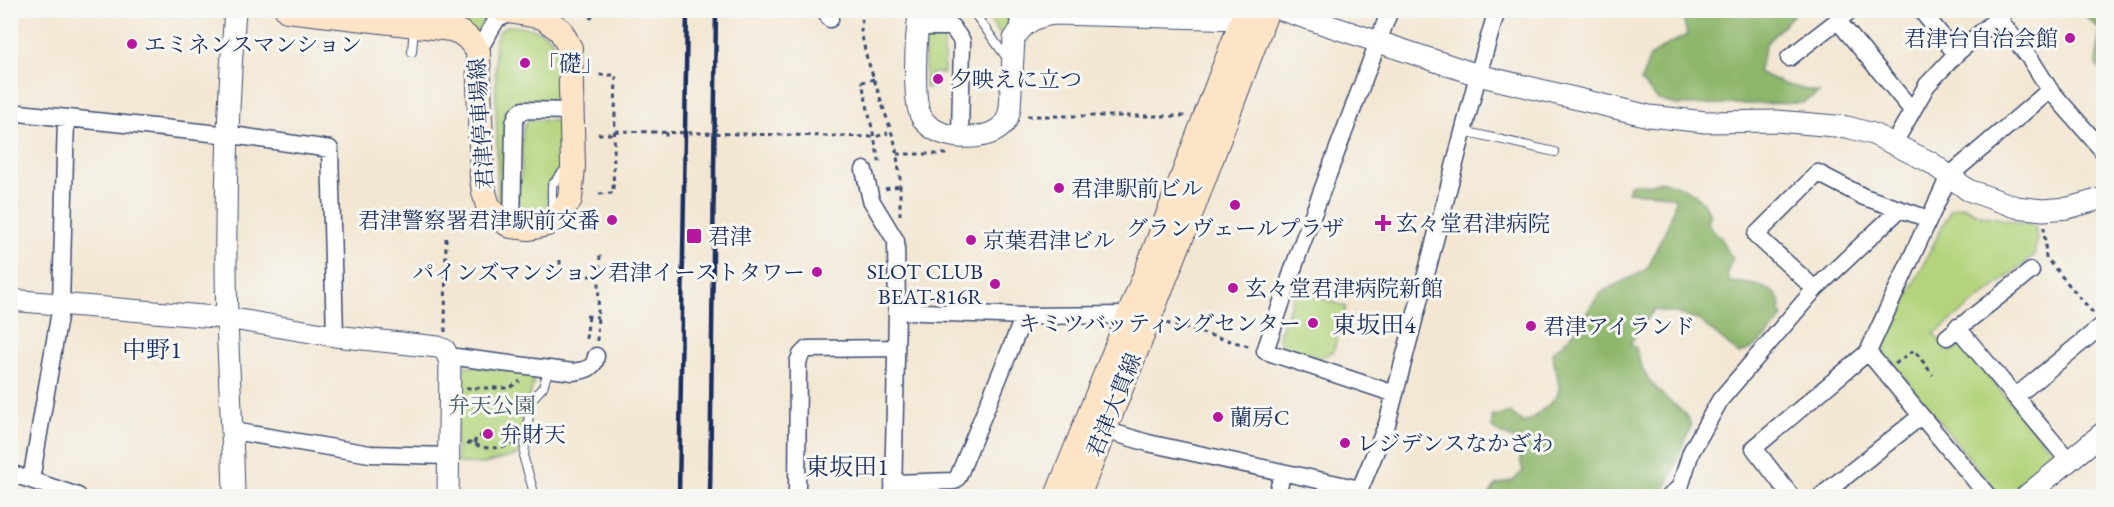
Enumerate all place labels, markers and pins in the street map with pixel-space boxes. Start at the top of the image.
place label: 君津台自治会館 [1904,24,2058,53]
place label: エミネンスマンション [144,30,362,59]
marker: 君津台自治会館 [2063,31,2077,45]
marker: エミネンスマンション [125,37,139,51]
place label: 「礎」 [537,49,603,78]
marker: 「礎」 [518,56,532,70]
place label: 夕映えに立つ [950,65,1082,94]
marker: 夕映えに立つ [931,72,945,86]
place label: 君津駅前ビル [1071,174,1203,203]
marker: 君津駅前ビル [1052,181,1066,195]
marker: グランヴェールプラザ [1228,198,1242,212]
place label: 君津警察署君津駅前交番 [358,206,600,235]
place label: 玄々堂君津病院 [1396,209,1550,238]
marker: 君津警察署君津駅前交番 [605,213,619,227]
place label: グランヴェールプラザ [1126,214,1344,243]
marker: 玄々堂君津病院 [1374,214,1392,232]
place label: 君津 [708,222,752,251]
place label: 京葉君津ビル [983,226,1115,255]
marker: 君津 [685,227,703,245]
marker: 京葉君津ビル [964,233,978,247]
place label: SLOT CLUB BEAT-816R [867,257,983,311]
place label: パインズマンション君津イーストタワー [412,258,805,287]
marker: パインズマンション君津イーストタワー [810,265,824,279]
place label: 玄々堂君津病院新館 [1245,274,1443,303]
marker: SLOT CLUB BEAT-816R [988,277,1002,291]
marker: 玄々堂君津病院新館 [1226,281,1240,295]
place label: キミツバッティングセンター [1019,309,1301,338]
place label: 君津アイランド [1543,312,1695,341]
marker: キミツバッティングセンター [1306,316,1320,330]
marker: 君津アイランド [1524,319,1538,333]
place label: 蘭房C [1230,403,1290,432]
marker: 蘭房C [1211,410,1225,424]
place label: 弁財天 [500,420,566,449]
marker: 弁財天 [481,427,495,441]
place label: レジデンスなかざわ [1357,429,1553,458]
marker: レジデンスなかざわ [1338,436,1352,450]

